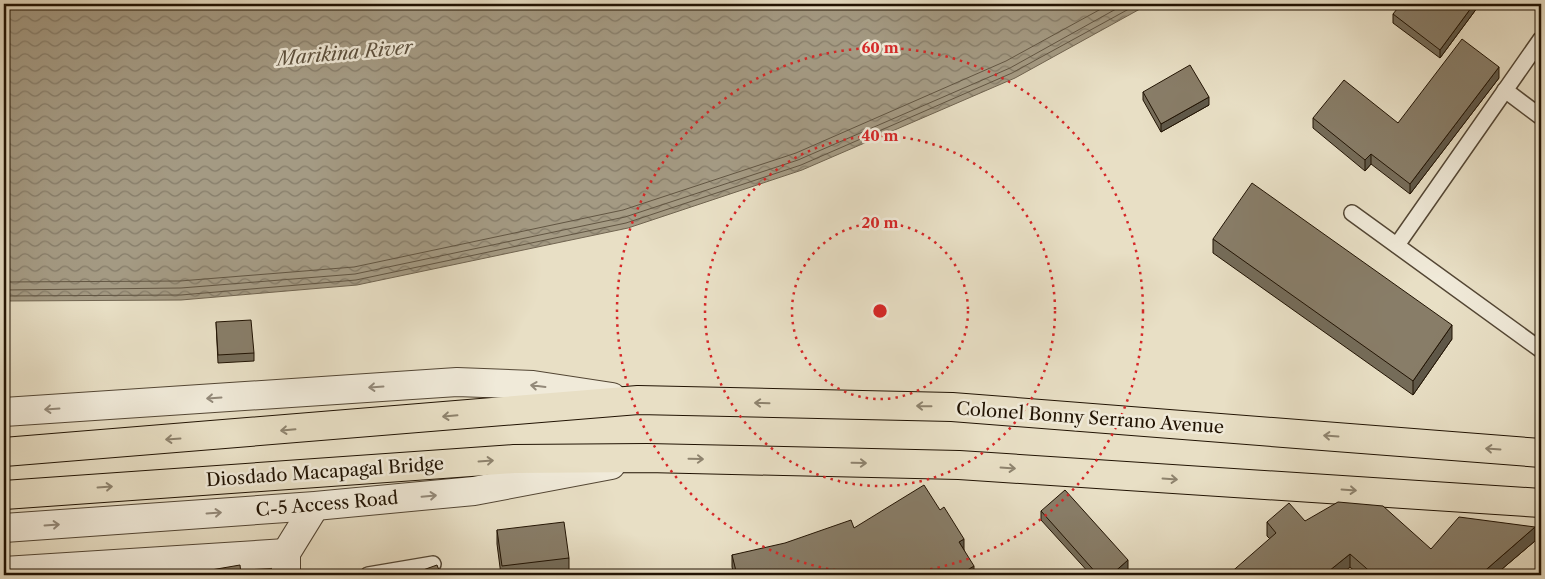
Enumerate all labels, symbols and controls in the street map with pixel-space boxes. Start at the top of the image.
water label: Marikina River [274,36,415,71]
text: 60 m [861,38,899,57]
text: 40 m [861,126,899,145]
text: 20 m [861,213,899,232]
centre of rings [871,302,889,320]
one-way arrow [530,381,546,391]
one-way arrow [368,382,384,392]
one-way arrow [206,394,222,403]
one-way arrow [754,398,770,408]
street label: Colonel Bonny Serrano Avenue [955,398,1225,438]
one-way arrow [917,402,933,411]
one-way arrow [44,405,60,414]
one-way arrow [442,412,458,421]
one-way arrow [281,425,297,435]
one-way arrow [1323,432,1339,441]
one-way arrow [166,435,182,444]
one-way arrow [1485,444,1501,454]
street label: Diosdado Macapagal Bridge [205,453,445,491]
one-way arrow [688,454,704,464]
one-way arrow [477,456,493,465]
one-way arrow [850,458,866,467]
one-way arrow [999,463,1015,473]
one-way arrow [1162,474,1178,483]
one-way arrow [96,483,112,492]
one-way arrow [1341,486,1357,495]
street label: C-5 Access Road [255,487,399,521]
one-way arrow [420,491,436,500]
one-way arrow [206,509,222,518]
one-way arrow [44,520,60,529]

